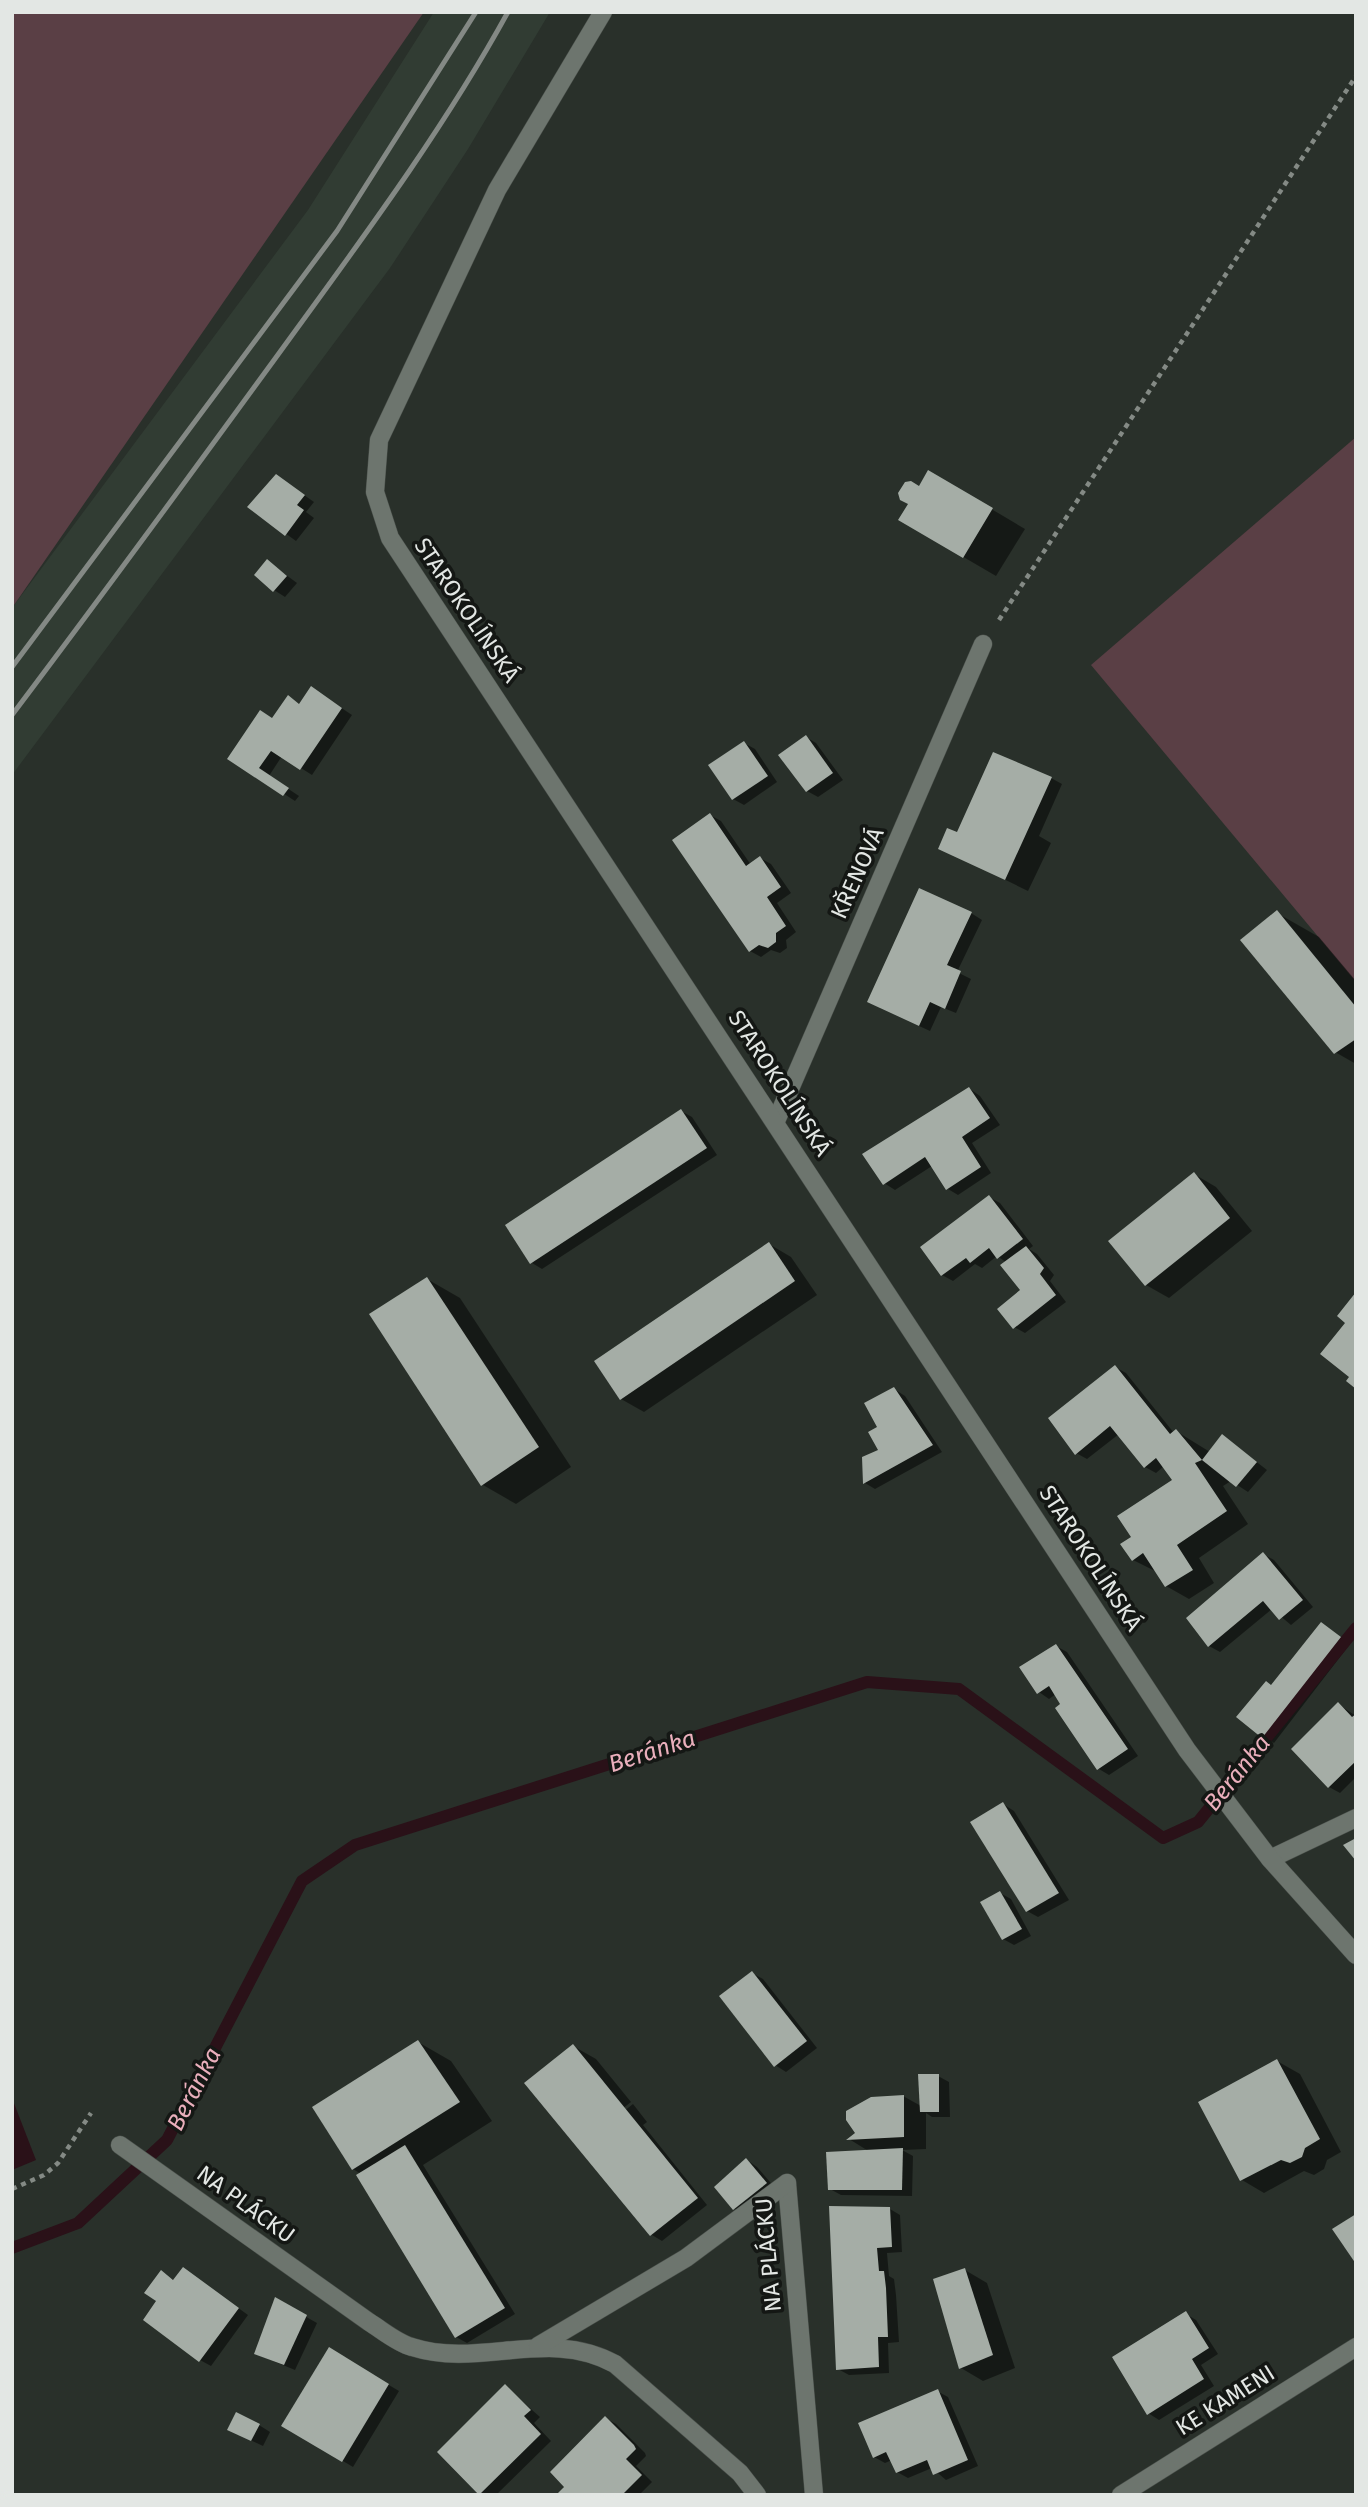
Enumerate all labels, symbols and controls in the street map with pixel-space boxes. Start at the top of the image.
street label: STAROKOLÍNSKÁ [408,532,527,688]
street label: KŘENOVÁ [824,822,890,923]
street label: STAROKOLÍNSKÁ [723,1004,839,1162]
street label: STAROKOLÍNSKÁ [1034,1479,1150,1637]
water label: Beránka [605,1724,699,1778]
water label: Beránka [1198,1729,1276,1817]
water label: Beránka [161,2043,227,2135]
street label: NA PLÁCKU [192,2158,301,2249]
street label: NA PLÁCKU [748,2197,787,2313]
street label: KE KAMENI [1170,2359,1280,2441]

